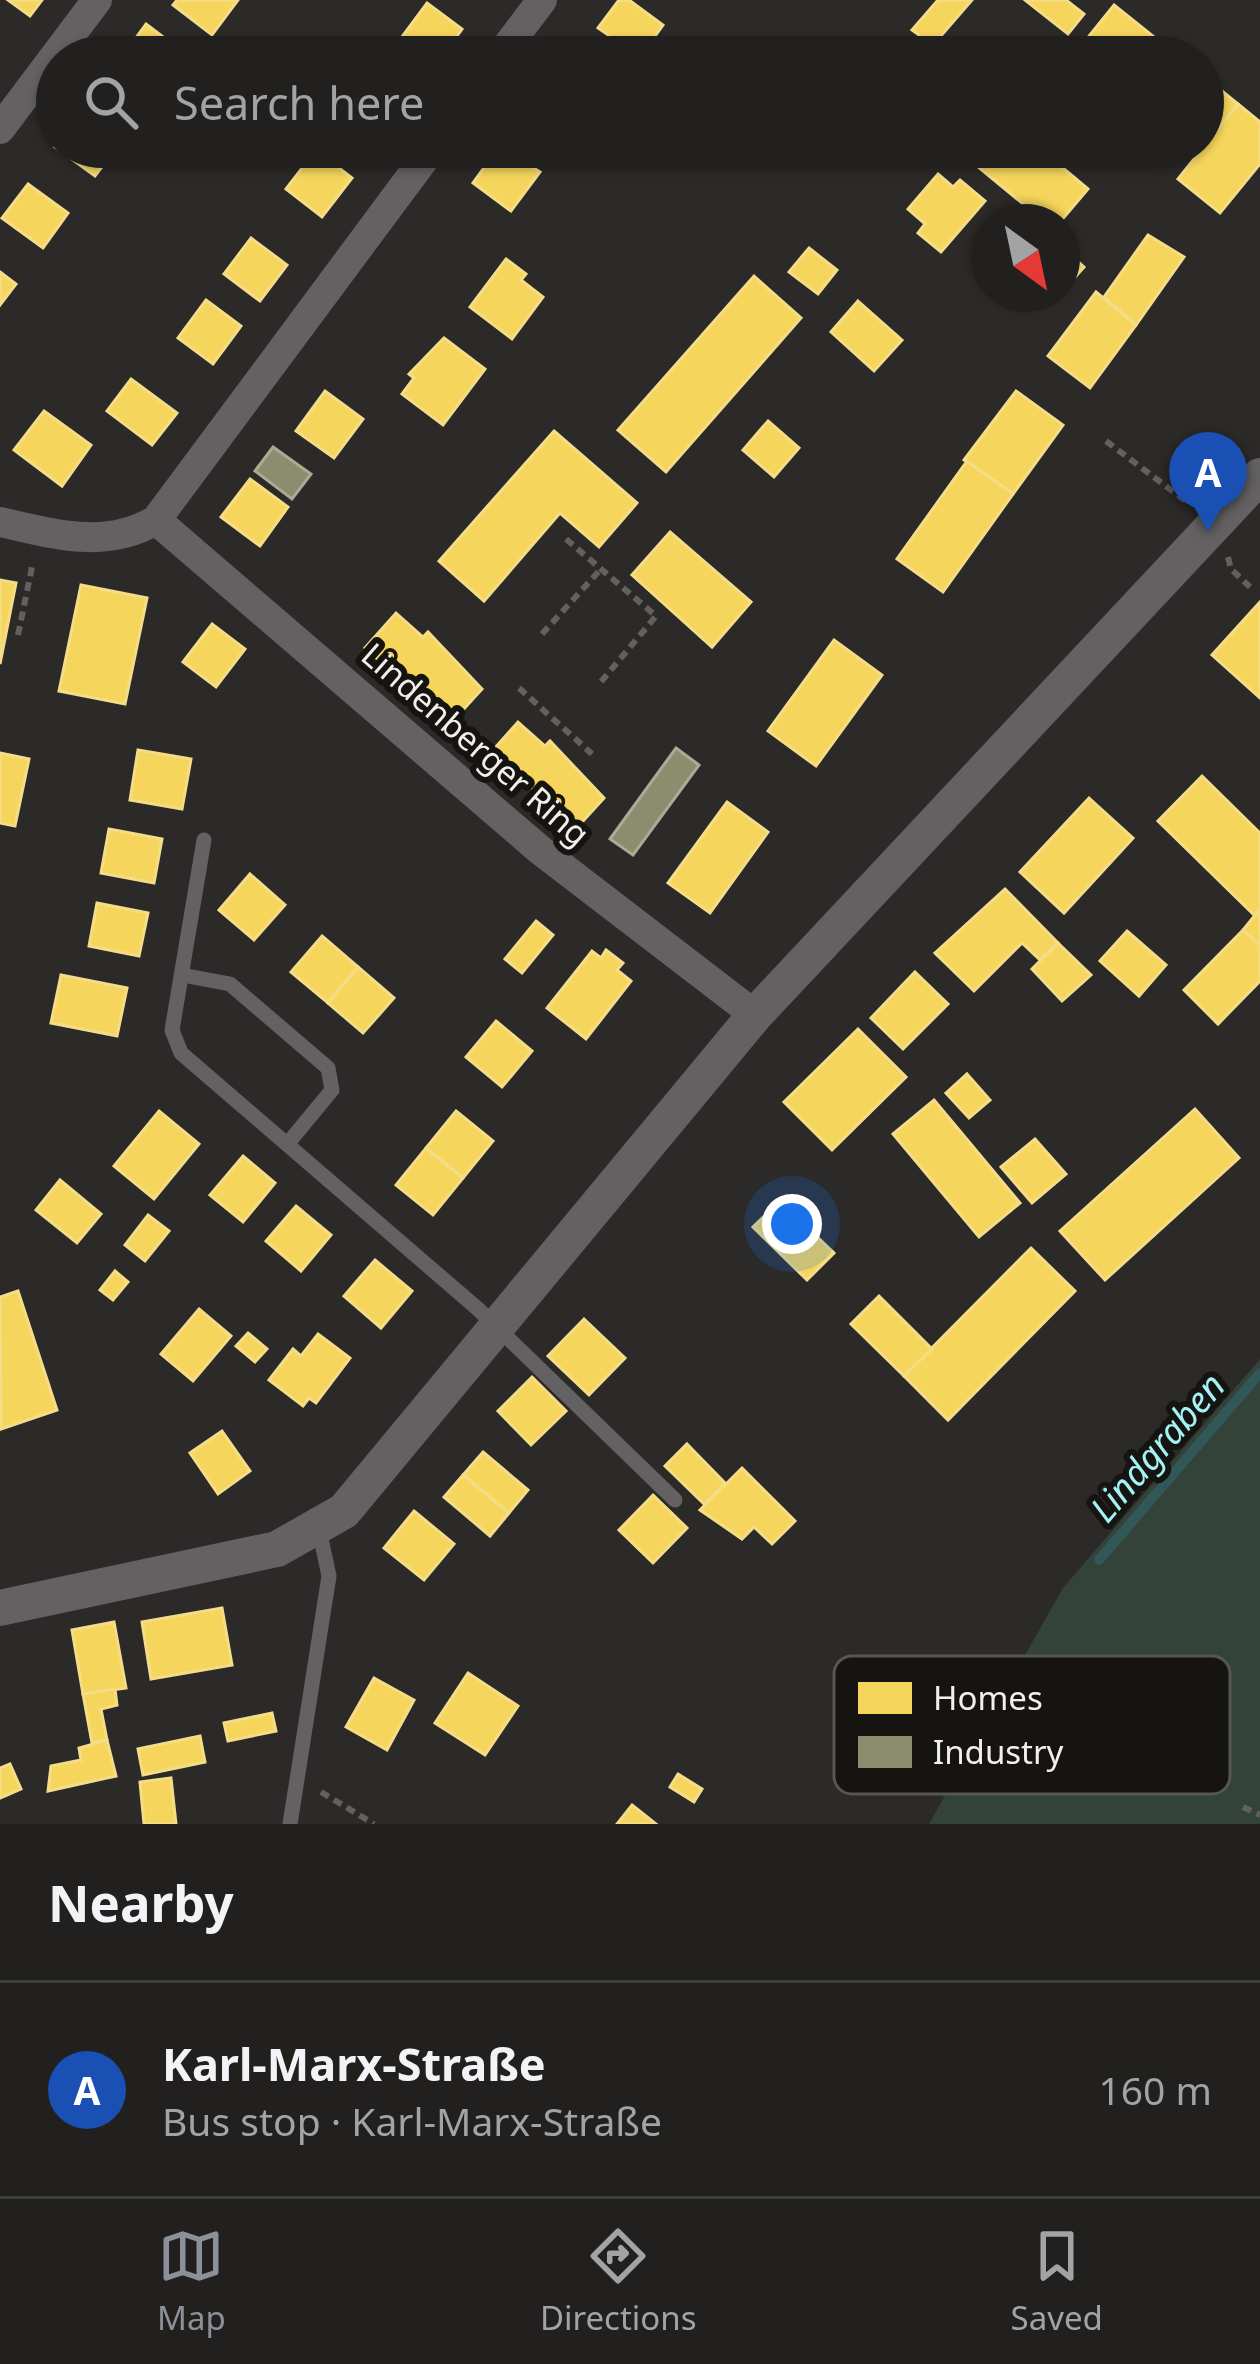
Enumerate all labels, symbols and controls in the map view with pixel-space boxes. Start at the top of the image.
search box [36,36,1224,168]
icon: search [78,69,144,135]
text: Search here [174,72,424,133]
north arrow [972,204,1080,312]
pin: A [1169,432,1247,531]
street label: Lindenberger Ring [352,632,600,856]
your location [762,1194,822,1254]
water label: Lindgraben [1079,1362,1235,1532]
legend [834,1656,1230,1794]
text: Homes [933,1675,1043,1720]
text: Industry [933,1729,1064,1774]
text: Nearby [48,1867,234,1937]
text: Karl-Marx-Straße [162,2033,546,2094]
text: A [74,2063,101,2116]
text: 160 m [1098,2063,1212,2116]
text: Bus stop · Karl-Marx-Straße [162,2094,662,2147]
tab: Map [157,2223,226,2340]
tab: Directions [540,2223,697,2340]
tab: Saved [1011,2223,1103,2340]

